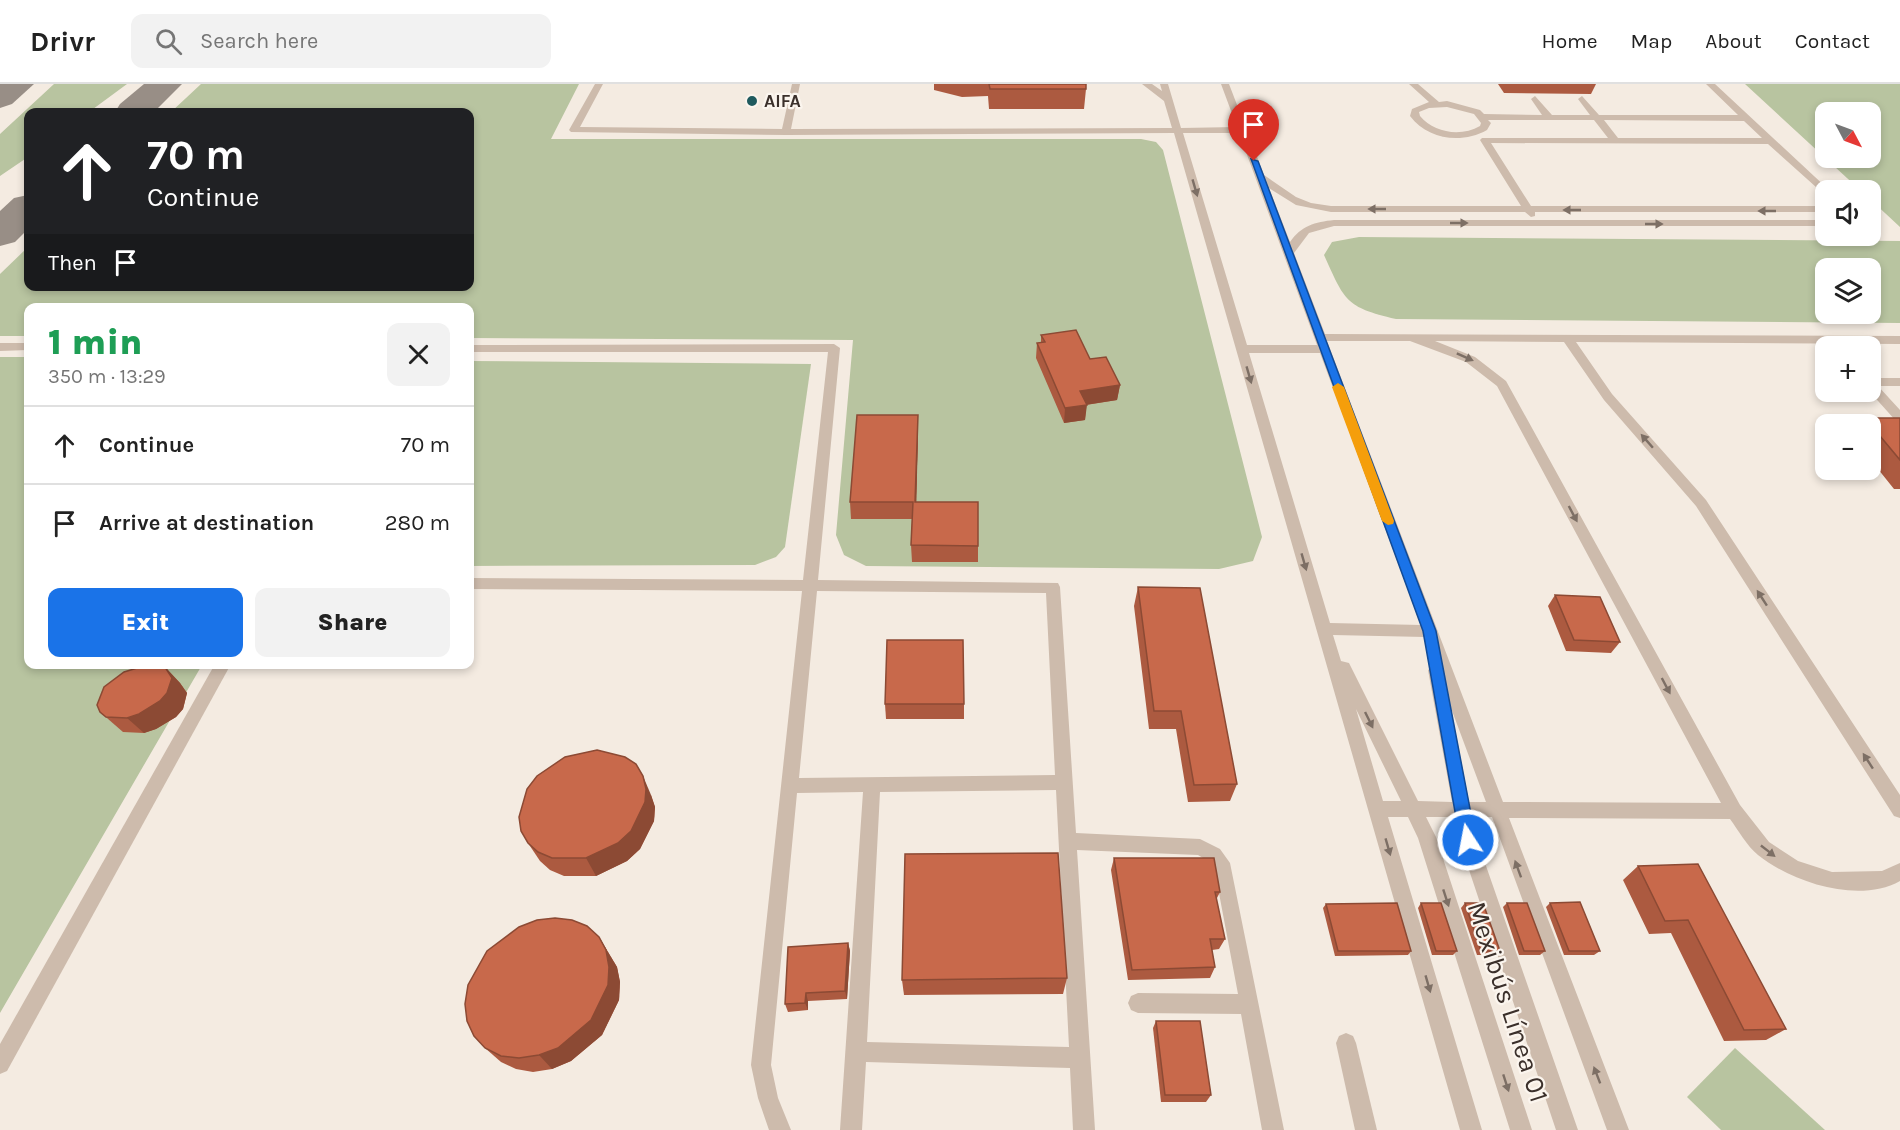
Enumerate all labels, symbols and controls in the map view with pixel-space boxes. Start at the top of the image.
search box [131,14,551,68]
text: Drivr [30,25,95,58]
icon: search [152,25,185,58]
text: Search here [200,28,318,54]
text: Home [1542,29,1598,53]
text: Map [1631,29,1672,53]
text: About [1705,29,1762,53]
text: Contact [1795,29,1870,53]
place label: AIFA [764,90,801,112]
marker: AIFA [745,94,759,108]
pin [1228,99,1279,161]
north arrow [1815,102,1881,168]
map controls [1815,102,1881,480]
icon: arrive [1237,108,1270,141]
text: 70 m [147,130,245,180]
icon: ahead [48,132,126,210]
one-way arrow [1191,179,1200,197]
button: sound [1815,180,1881,246]
text: Continue [147,181,259,213]
one-way arrow [1368,204,1387,214]
one-way arrow [1563,205,1582,215]
one-way arrow [1758,206,1777,216]
one-way arrow [1449,218,1468,228]
one-way arrow [1644,219,1663,229]
icon: arrive [109,246,142,279]
text: Then [48,250,97,276]
button: layers [1815,258,1881,324]
text: 1 min [48,321,142,363]
button: close [387,323,450,386]
button: + [1815,336,1881,402]
one-way arrow [1457,352,1474,361]
text: 350 m · 13:29 [48,365,166,388]
one-way arrow [1245,366,1254,384]
button: − [1815,414,1881,480]
icon: ahead [48,429,81,462]
text: Continue [99,432,194,458]
text: 70 m [401,432,450,458]
one-way arrow [1641,434,1654,449]
one-way arrow [1568,506,1578,523]
icon: arrive [48,507,81,540]
text: Arrive at destination [99,510,314,536]
text: 280 m [385,510,450,536]
one-way arrow [1300,553,1309,571]
button: Exit [48,588,243,657]
button: Share [255,588,450,657]
one-way arrow [1756,590,1768,606]
one-way arrow [1661,678,1671,695]
one-way arrow [1364,711,1373,728]
one-way arrow [1862,754,1874,770]
position arrow [1436,808,1500,872]
one-way arrow [1384,838,1393,856]
one-way arrow [1760,844,1775,856]
one-way arrow [1513,860,1522,878]
one-way arrow [1442,889,1452,907]
street label: Mexibús Línea 01 [1461,898,1555,1106]
one-way arrow [1424,976,1433,994]
one-way arrow [1592,1066,1602,1084]
one-way arrow [1502,1074,1512,1092]

